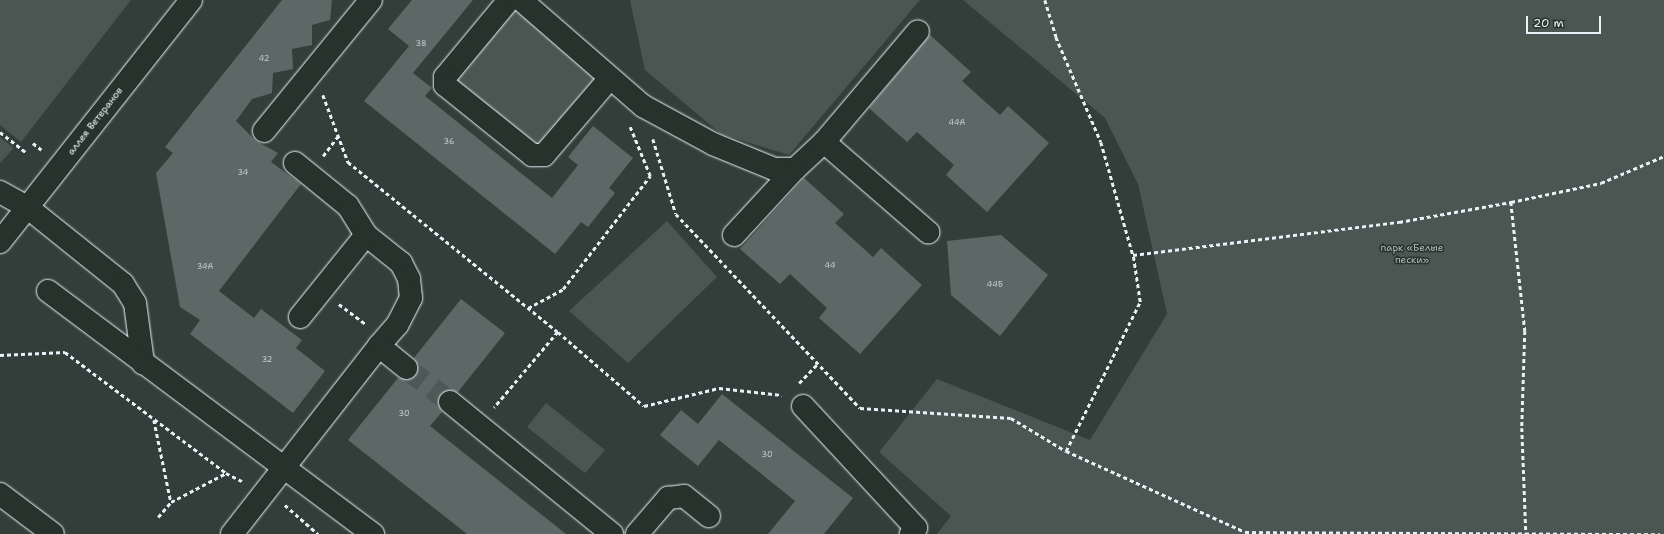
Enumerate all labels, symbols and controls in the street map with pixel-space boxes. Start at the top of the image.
scale bar [1528,8,1603,34]
text: 20 m [1533,15,1564,31]
house number: 38 [416,39,426,49]
house number: 42 [259,54,269,64]
street label: аллея Ветеранов [65,85,125,157]
house number: 44А [949,118,965,128]
house number: 36 [444,137,454,147]
house number: 34 [238,168,248,178]
park label: парк «Белые пески» [1381,241,1443,264]
house number: 44 [825,261,835,271]
house number: 34А [197,262,213,272]
house number: 44Б [987,280,1003,290]
house number: 32 [262,355,272,365]
house number: 30 [398,409,410,419]
house number: 30 [761,450,773,460]

